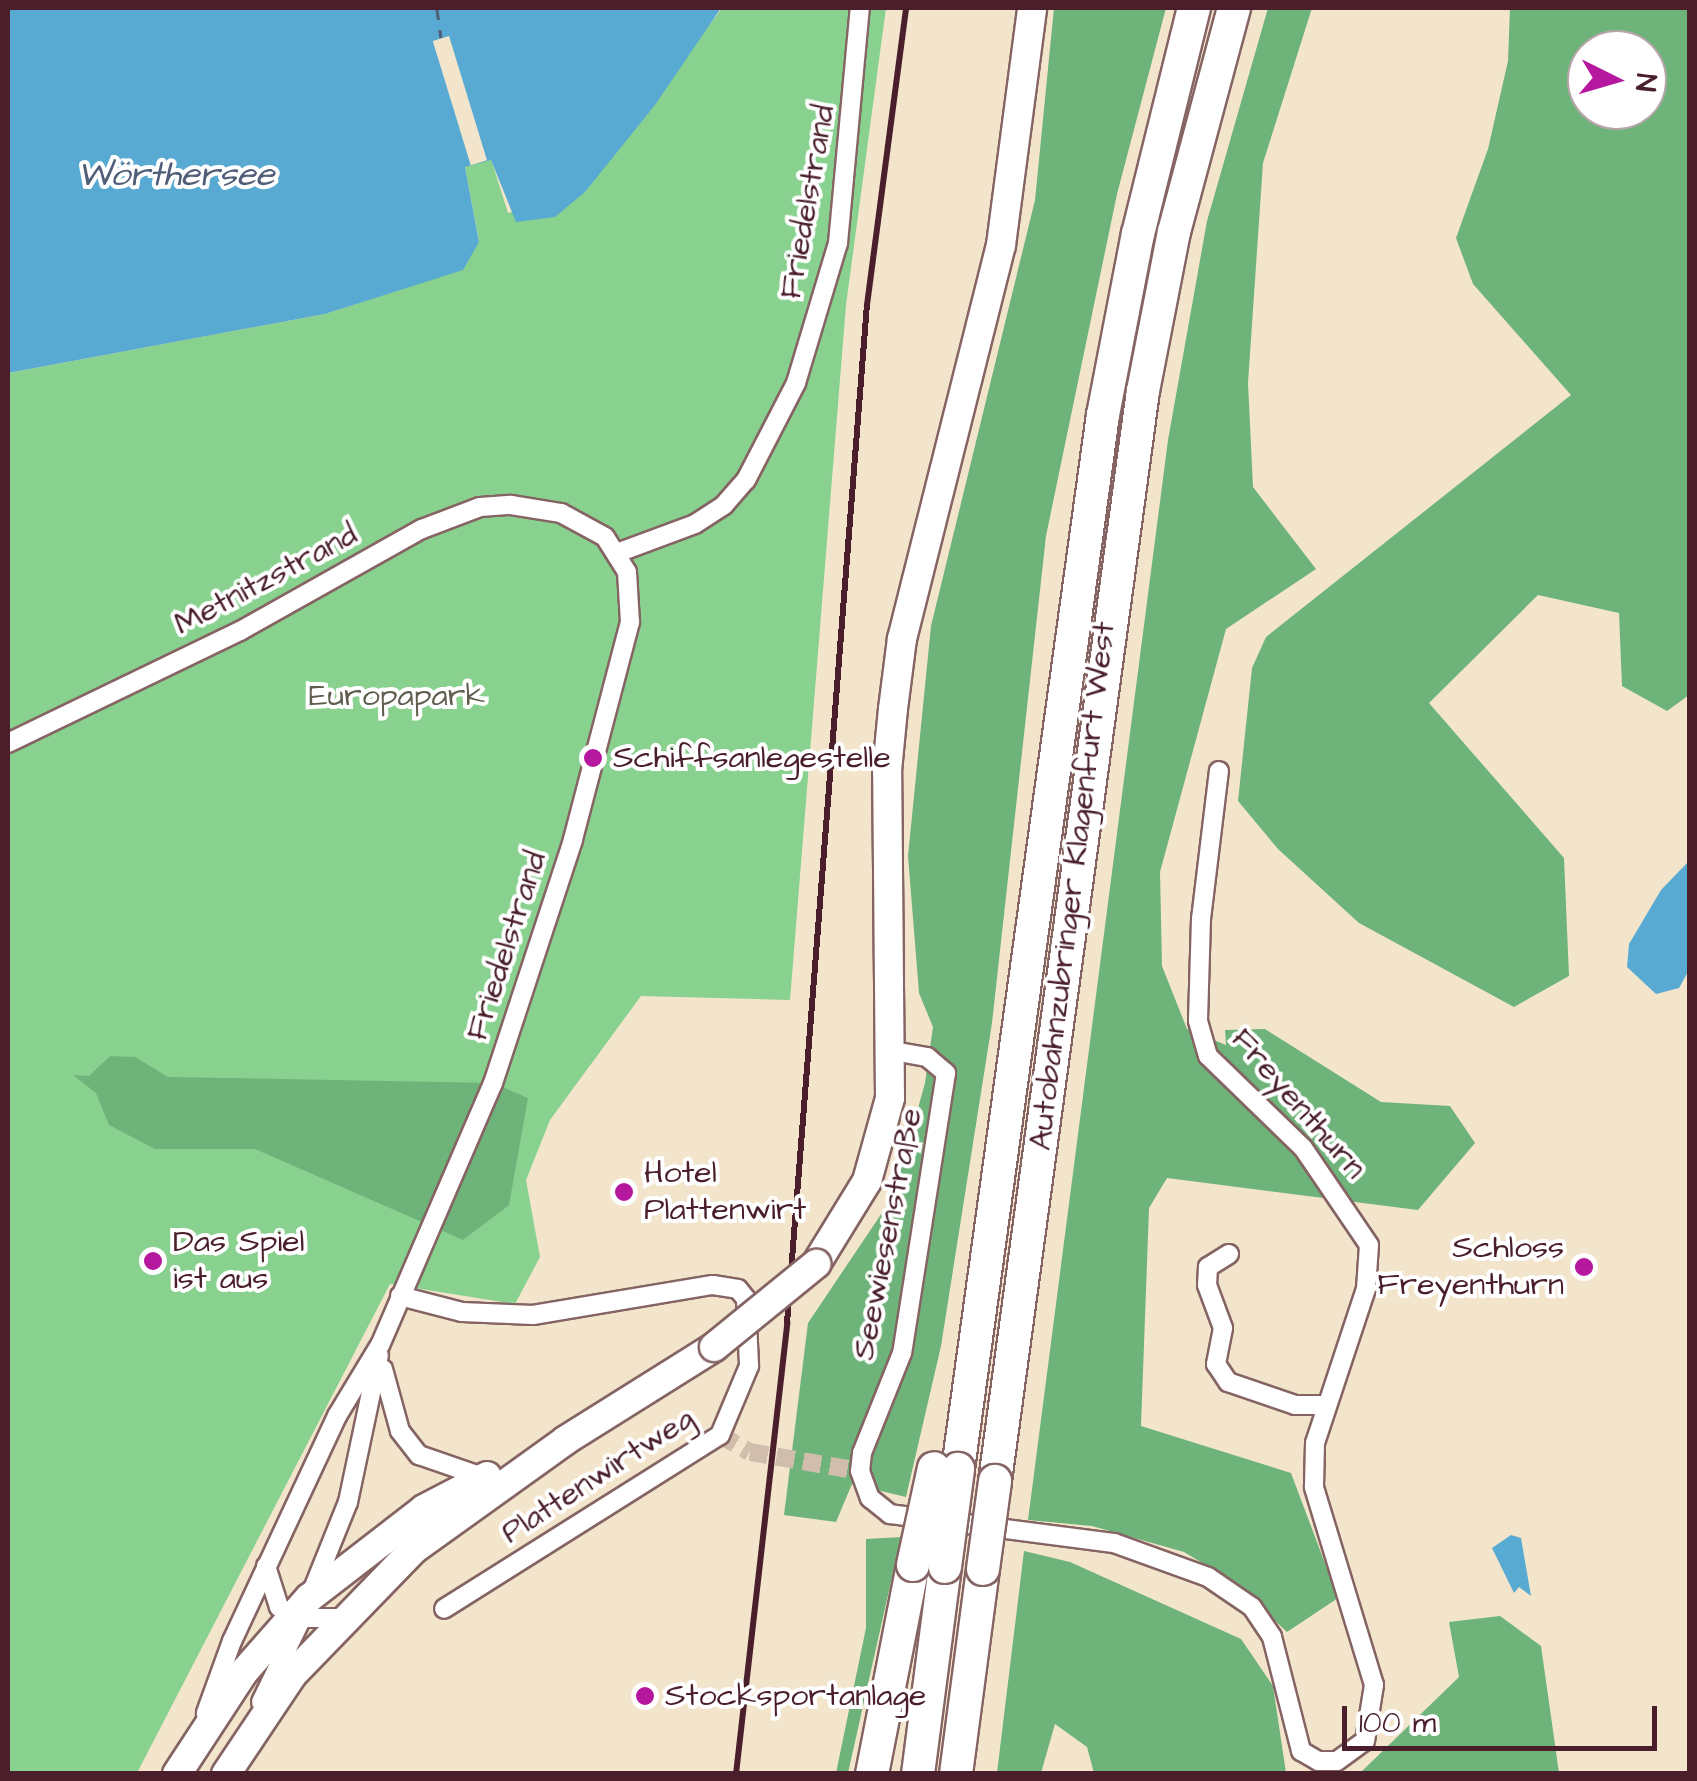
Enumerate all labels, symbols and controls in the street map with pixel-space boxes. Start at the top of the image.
north arrow [1567,30,1667,130]
text: N [1625,72,1666,93]
street label: Friedelstrand [772,102,844,302]
water label: Wörthersee [77,154,275,196]
street label: Metnitzstrand [168,516,364,644]
street label: Autobahnzubringer Klagenfurt West [1022,620,1124,1152]
park label: Europapark [309,677,485,715]
place label: Schiffsanlegestelle [613,739,891,777]
marker: Schiffsanlegestelle [582,747,604,769]
street label: Friedelstrand [458,847,556,1045]
street label: Freyenthurn [1222,1021,1374,1187]
street label: Seewiesenstraße [845,1105,931,1363]
place label: Hotel Plattenwirt [644,1155,806,1230]
marker: Hotel Plattenwirt [613,1181,635,1203]
place label: Das Spiel ist aus [173,1224,304,1299]
place label: Schloss Freyenthurn [1377,1230,1564,1305]
marker: Das Spiel ist aus [142,1250,164,1272]
marker: Schloss Freyenthurn [1573,1256,1595,1278]
street label: Plattenwirtweg [494,1399,702,1553]
place label: Stocksportanlage [665,1677,926,1715]
marker: Stocksportanlage [634,1685,656,1707]
scale bar [1347,1686,1662,1748]
text: 100 m [1359,1702,1436,1744]

